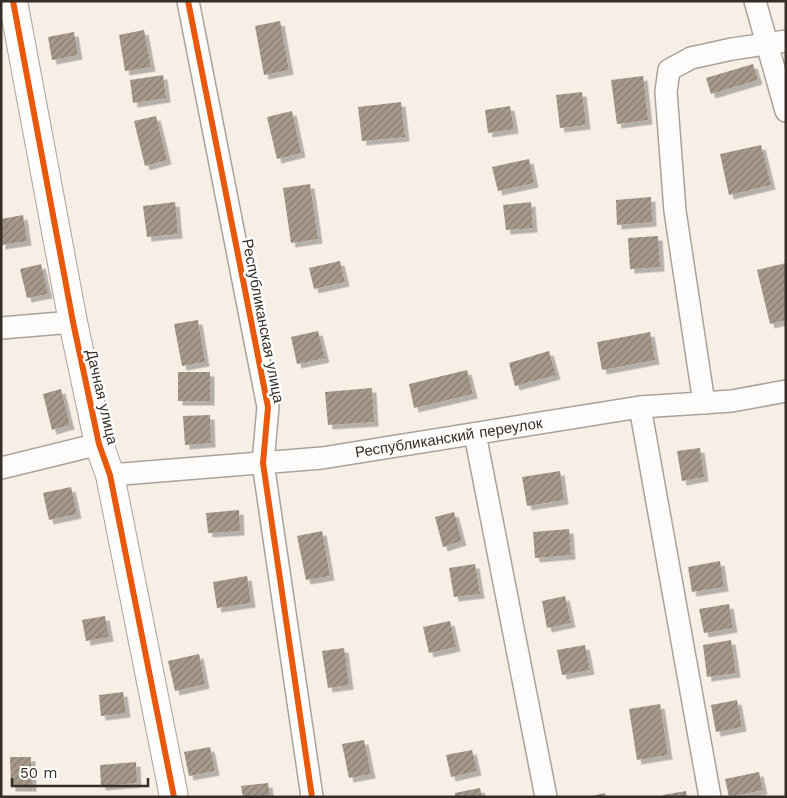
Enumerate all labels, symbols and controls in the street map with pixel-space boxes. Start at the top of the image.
street label: Республиканская улица [238,237,288,405]
street label: Дачная улица [82,348,122,447]
street label: Республиканский переулок [354,414,544,462]
scale bar [12,756,149,788]
text: 50 m [20,764,57,782]

